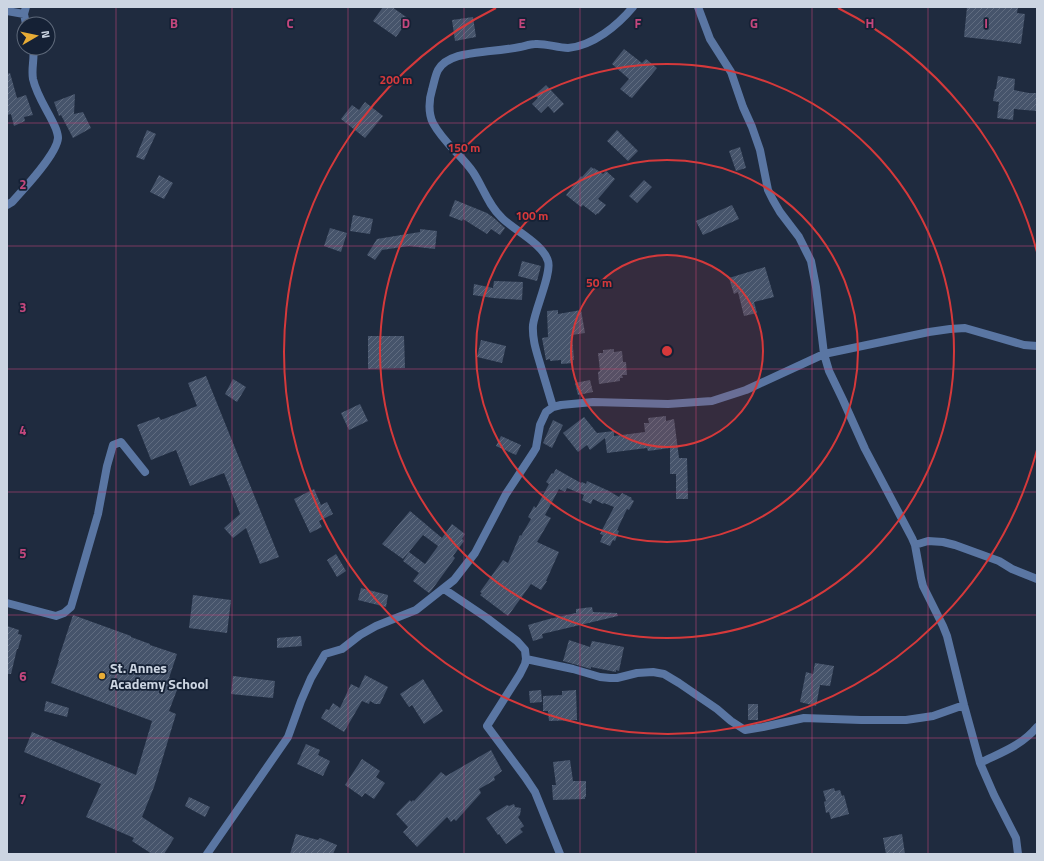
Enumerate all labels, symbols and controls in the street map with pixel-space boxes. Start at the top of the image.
text: B [170,13,178,33]
text: C [286,13,294,33]
text: D [402,13,410,33]
text: E [518,13,526,33]
text: F [635,13,642,33]
text: G [750,13,758,33]
text: H [866,13,874,33]
text: I [984,13,988,33]
north arrow [16,16,56,56]
text: N [37,29,54,39]
text: 200 m [380,70,412,89]
text: 150 m [448,138,480,157]
text: 2 [19,174,27,194]
text: 100 m [516,206,548,225]
text: 50 m [586,273,612,292]
text: 3 [19,297,27,317]
centre of rings [660,344,674,358]
text: 4 [19,420,27,440]
text: 5 [19,543,27,563]
place label: St. Annes Academy School [110,657,209,694]
text: 6 [19,666,27,686]
marker: St. Annes Academy School [97,671,107,681]
text: 7 [19,789,27,809]

